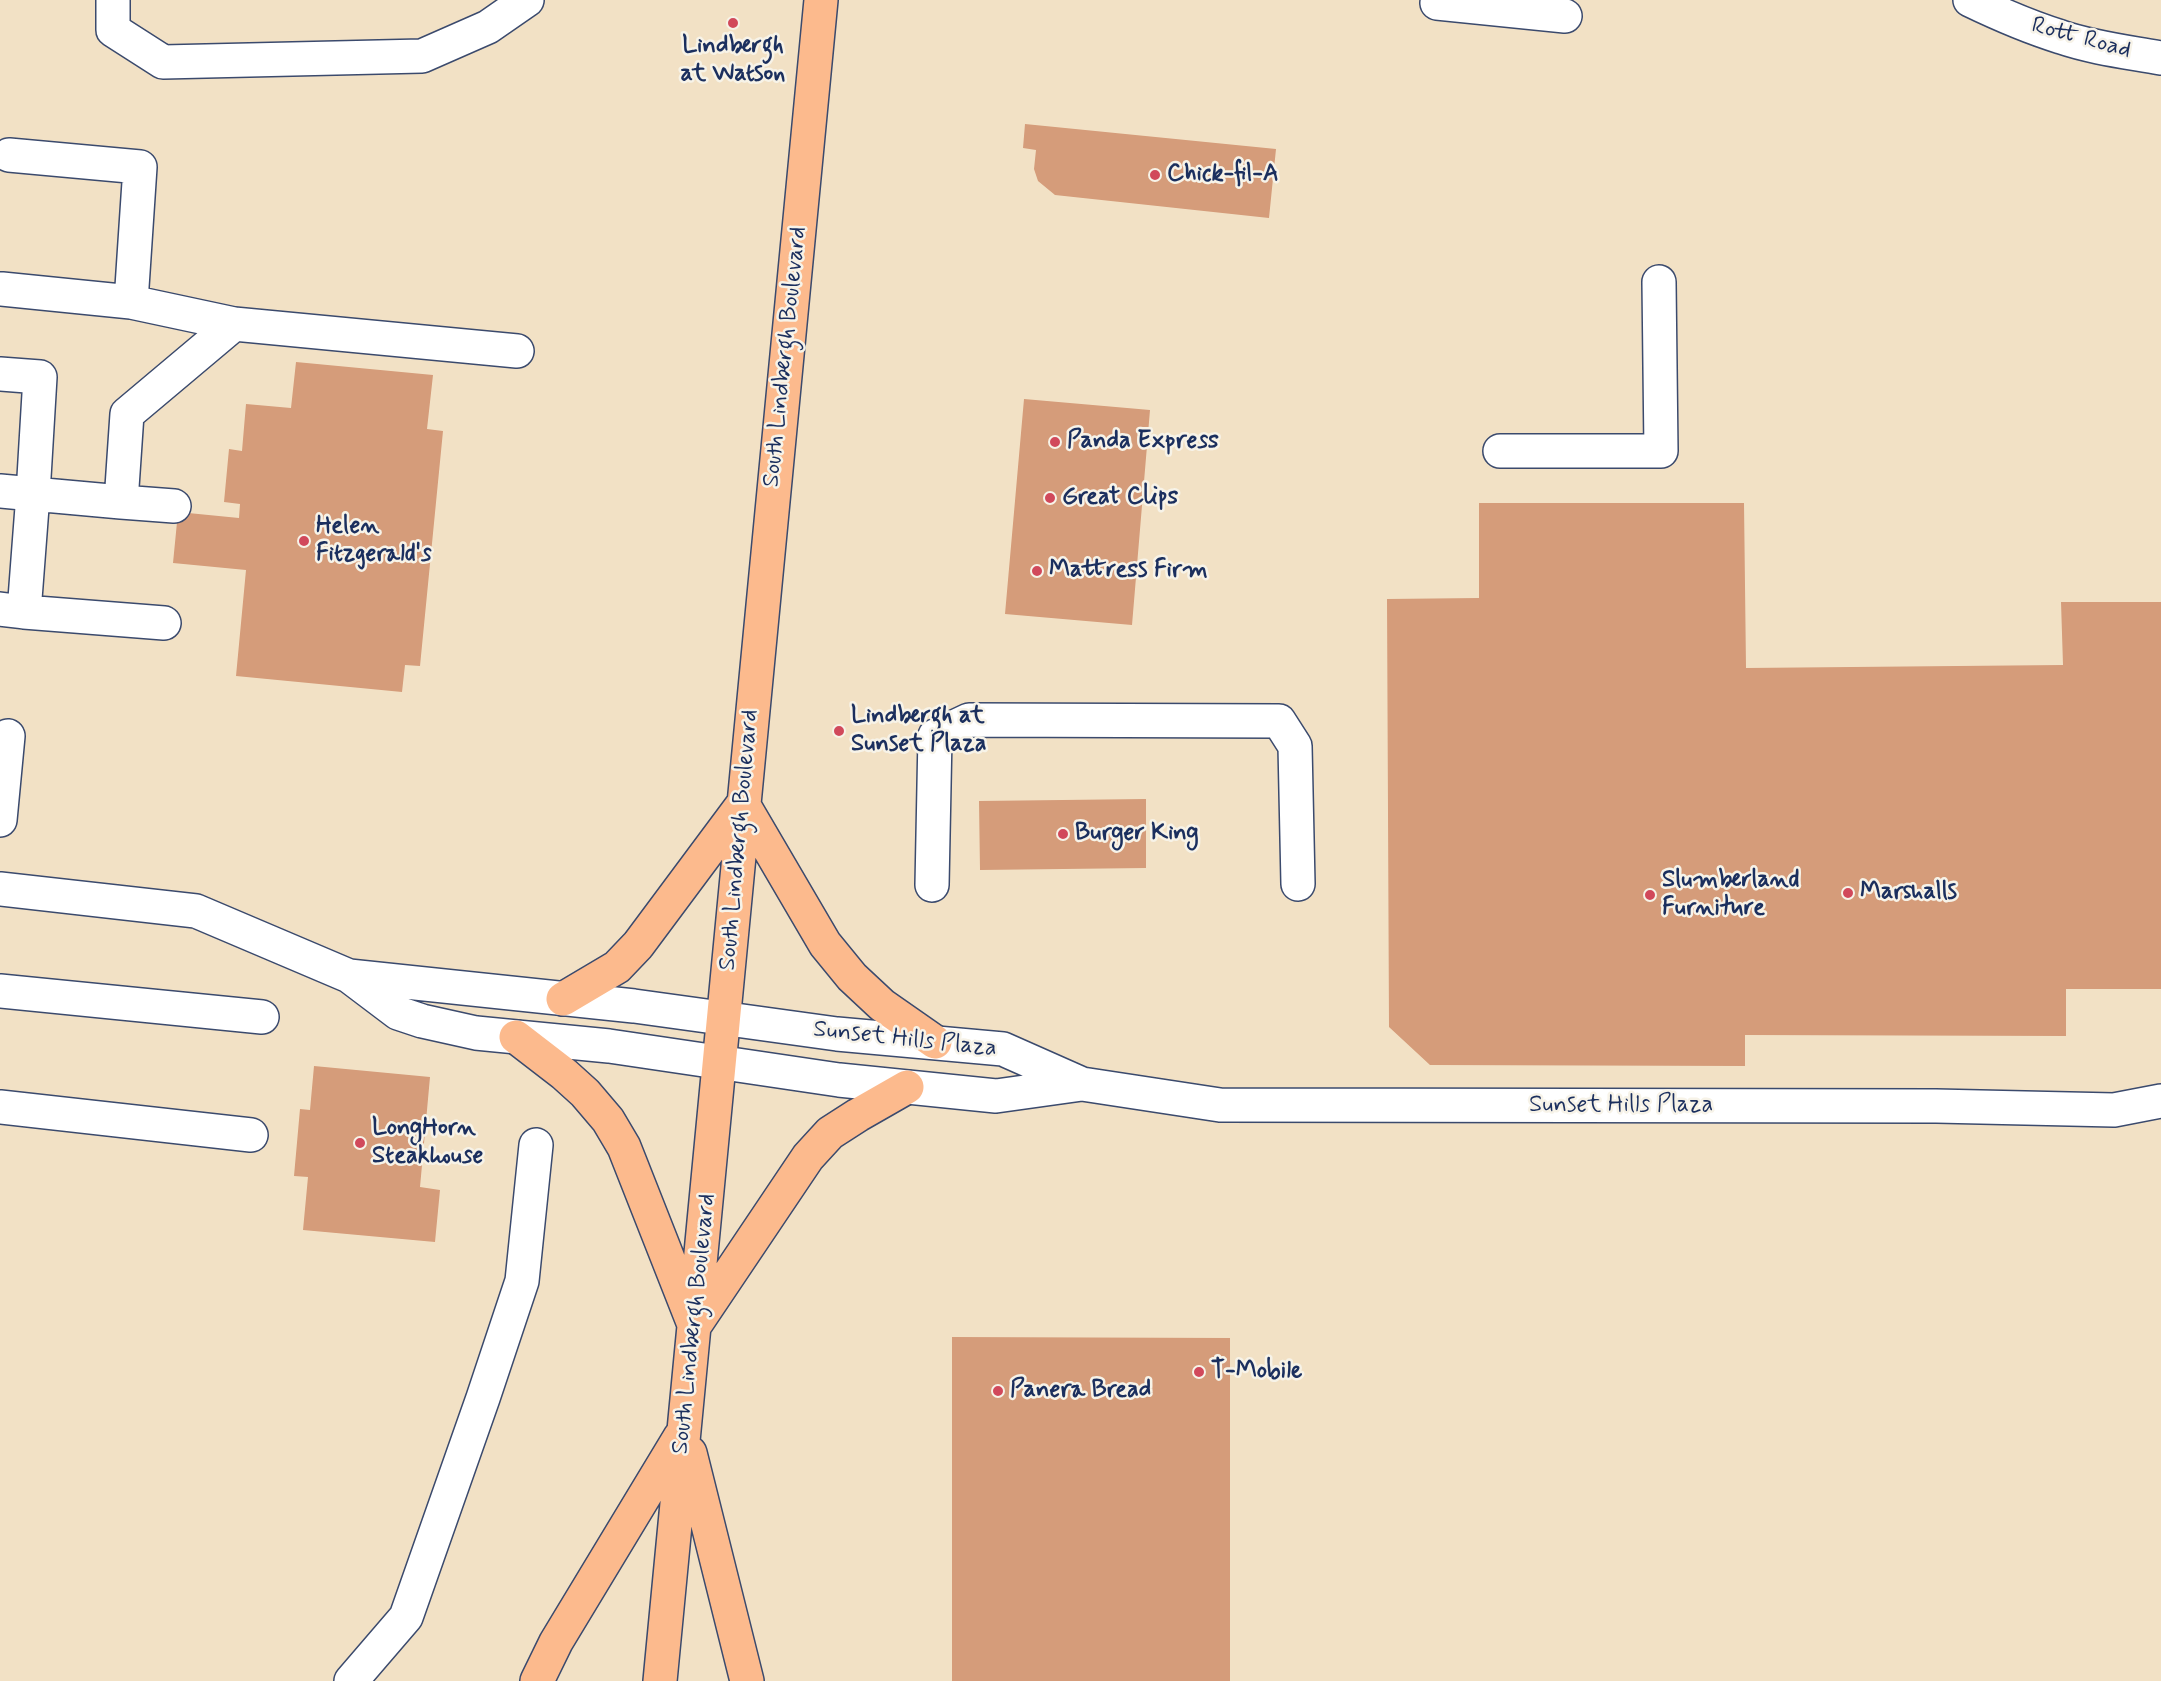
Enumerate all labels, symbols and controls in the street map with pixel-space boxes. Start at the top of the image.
street label: Rott Road [2028,12,2134,66]
marker: Lindbergh at Watson [726,16,740,30]
place label: Lindbergh at Watson [681,33,785,89]
place label: Chick-fil-A [1167,161,1279,189]
marker: Chick-fil-A [1148,168,1162,182]
street label: South Lindbergh Boulevard [758,225,814,489]
place label: Panda Express [1067,428,1219,456]
marker: Panda Express [1048,435,1062,449]
place label: Great Clips [1062,484,1178,512]
marker: Great Clips [1043,491,1057,505]
place label: Helen Fitzgerald's [316,513,432,569]
marker: Helen Fitzgerald's [297,534,311,548]
place label: Mattress Firm [1049,557,1208,585]
marker: Mattress Firm [1030,564,1044,578]
place label: Lindbergh at Sunset Plaza [851,703,986,759]
street label: South Lindbergh Boulevard [714,708,766,972]
marker: Lindbergh at Sunset Plaza [832,724,846,738]
place label: Burger King [1075,820,1199,848]
marker: Burger King [1056,827,1070,841]
place label: Slumberland Furniture [1662,867,1800,923]
place label: Marshalls [1860,879,1957,907]
marker: Marshalls [1841,886,1855,900]
marker: Slumberland Furniture [1643,888,1657,902]
street label: Sunset Hills Plaza [812,1016,998,1064]
street label: Sunset Hills Plaza [1529,1092,1713,1120]
place label: LongHorn Steakhouse [372,1115,483,1171]
marker: LongHorn Steakhouse [353,1136,367,1150]
street label: South Lindbergh Boulevard [667,1192,723,1456]
place label: T-Mobile [1211,1358,1302,1386]
marker: T-Mobile [1192,1365,1206,1379]
place label: Panera Bread [1010,1377,1151,1405]
marker: Panera Bread [991,1384,1005,1398]

